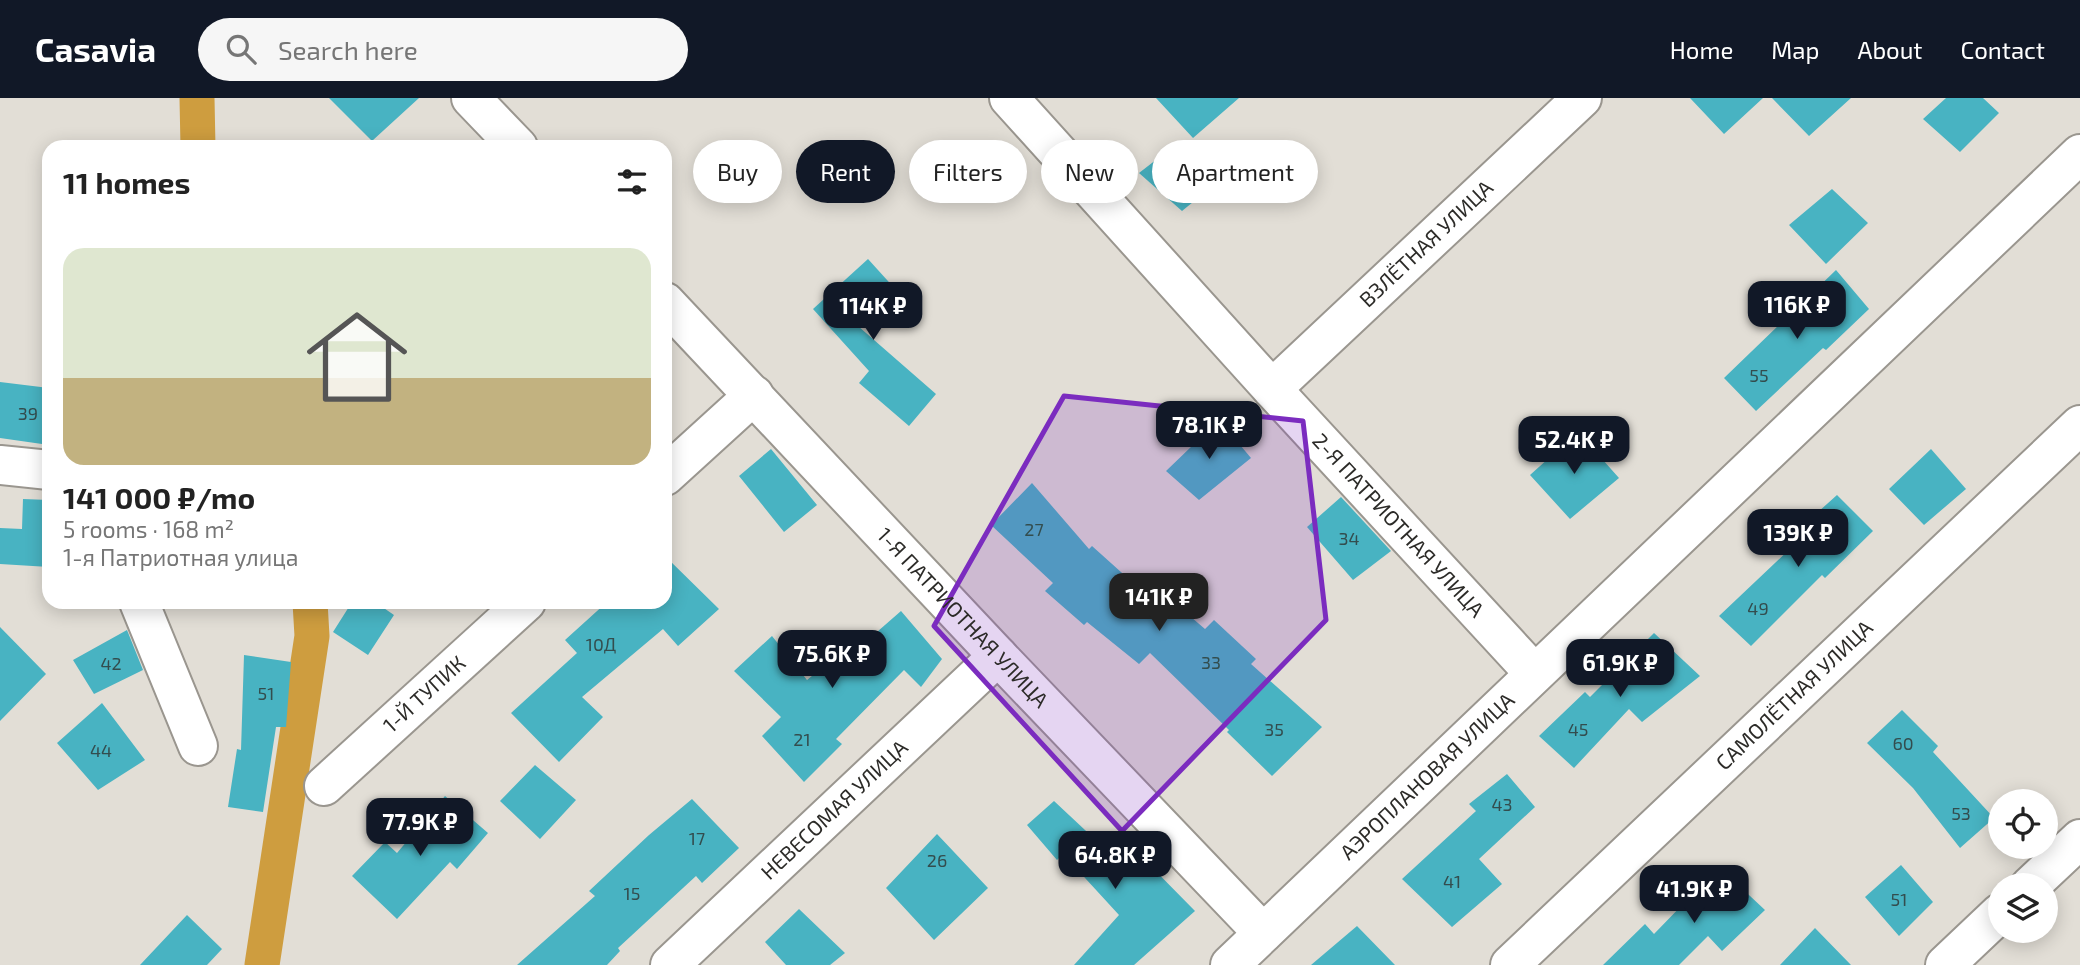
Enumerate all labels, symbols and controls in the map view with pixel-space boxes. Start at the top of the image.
search box [198,18,688,81]
text: Casavia [35,29,156,69]
icon: search [222,30,260,68]
text: Search here [278,34,418,65]
text: Home [1670,35,1733,64]
text: Map [1771,35,1819,64]
text: About [1857,35,1923,64]
text: Contact [1961,35,2045,64]
chip: Buy [693,140,782,203]
chip: Rent [796,140,895,203]
chip: Filters [909,140,1027,203]
chip: New [1041,140,1138,203]
chip: Apartment [1152,140,1318,203]
icon: filters [613,163,651,201]
text: 11 homes [63,164,190,200]
street label: ВЗЛЁТНАЯ УЛИЦА [1354,174,1497,311]
pin: 114K ₽ [816,282,930,342]
pin: 116K ₽ [1740,282,1854,341]
text: 116K ₽ [1764,290,1830,318]
text: 114K ₽ [839,291,907,319]
icon: home [294,294,420,420]
house number: 55 [1749,364,1769,386]
house number: 39 [18,402,38,424]
pin: 78.1K ₽ [1144,402,1274,461]
text: 78.1K ₽ [1172,410,1246,438]
pin: 52.4K ₽ [1509,416,1639,476]
text: 52.4K ₽ [1534,425,1614,453]
street label: 2-Я ПАТРИОТНАЯ УЛИЦА [1308,427,1490,622]
text: 141 000 ₽/mo [63,479,255,515]
pin: 139K ₽ [1741,510,1855,569]
text: 5 rooms · 168 m² [63,515,234,543]
house number: 27 [1024,518,1044,540]
text: 139K ₽ [1763,518,1833,546]
street label: 1-Я ПАТРИОТНАЯ УЛИЦА [873,522,1054,712]
house number: 34 [1338,527,1360,549]
text: 1-я Патриотная улица [63,543,299,571]
pin: 141K ₽ [1102,574,1216,633]
text: 141K ₽ [1125,582,1193,610]
house number: 49 [1747,597,1769,619]
street label: САМОЛЁТНАЯ УЛИЦА [1710,614,1877,774]
pin: 75.6K ₽ [767,630,897,690]
house number: 10Д [586,633,616,655]
text: 75.6K ₽ [794,639,870,667]
pin: 61.9K ₽ [1555,640,1685,699]
text: 61.9K ₽ [1582,648,1658,676]
street label: 1-Й ТУПИК [377,650,470,737]
house number: 33 [1201,651,1221,673]
house number: 42 [100,652,122,674]
house number: 51 [258,682,274,704]
street label: АЭРОПЛАНОВАЯ УЛИЦА [1334,687,1519,864]
house number: 35 [1264,718,1284,740]
house number: 45 [1568,718,1588,740]
house number: 21 [793,728,811,750]
house number: 60 [1892,732,1914,754]
street label: НЕВЕСОМАЯ УЛИЦА [755,734,912,884]
house number: 44 [90,739,112,761]
map controls [1988,789,2058,943]
button: locate [1988,789,2058,859]
house number: 43 [1491,793,1513,815]
pin: 77.9K ₽ [355,798,485,858]
house number: 53 [1951,802,1971,824]
text: 77.9K ₽ [382,807,458,835]
house number: 17 [689,827,705,849]
pin: 64.8K ₽ [1050,832,1180,891]
text: 64.8K ₽ [1074,840,1156,868]
house number: 26 [927,849,947,871]
pin: 41.9K ₽ [1629,866,1759,925]
house number: 41 [1443,870,1461,892]
button: layers [1988,873,2058,943]
text: 41.9K ₽ [1656,874,1732,902]
house number: 15 [624,882,640,904]
house number: 51 [1891,888,1907,910]

